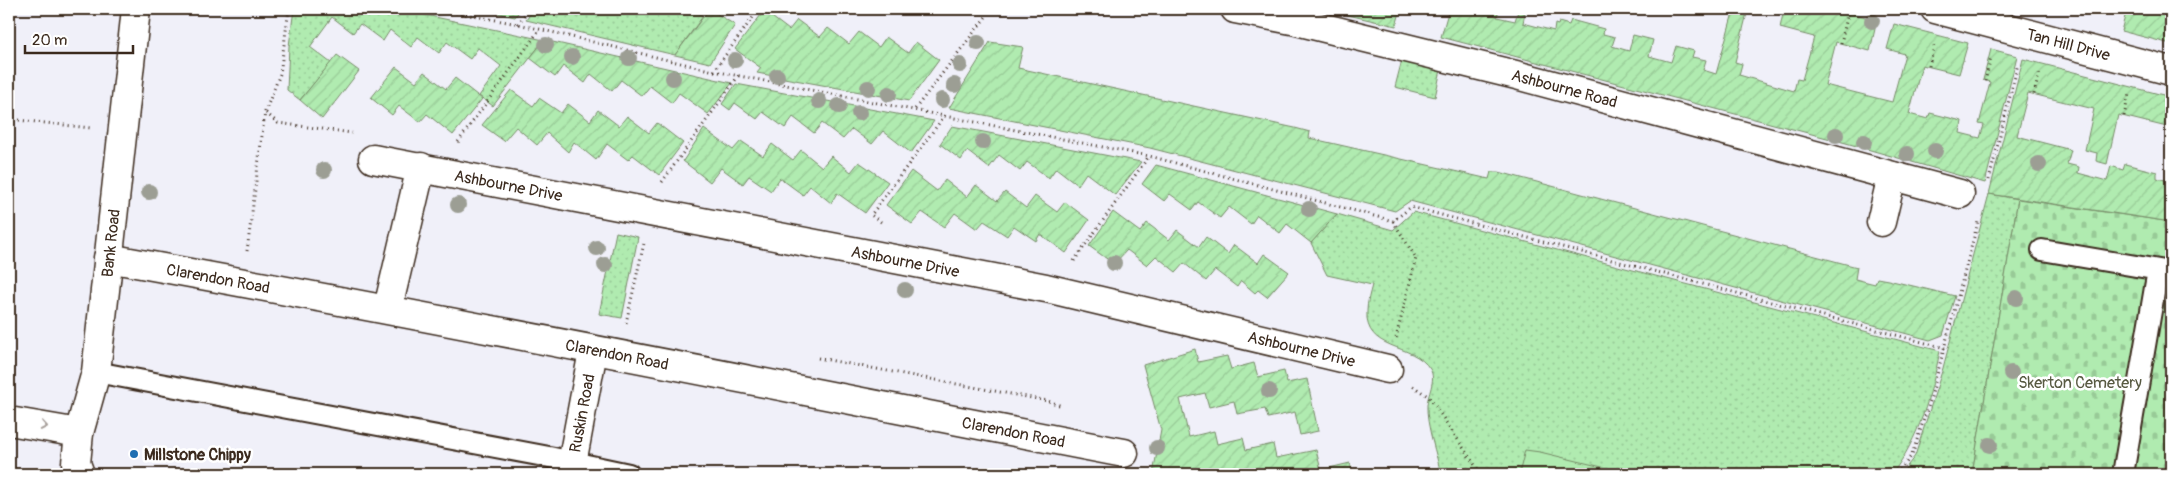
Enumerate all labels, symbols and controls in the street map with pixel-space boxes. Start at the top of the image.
scale bar [25,22,132,54]
street label: Tan Hill Drive [2024,24,2112,66]
text: 20 m [32,31,67,50]
street label: Ashbourne Road [1509,65,1619,113]
street label: Ashbourne Drive [452,166,564,206]
street label: Bank Road [98,208,125,278]
street label: Ashbourne Drive [849,242,961,282]
street label: Clarendon Road [165,260,271,298]
street label: Ashbourne Drive [1246,327,1357,372]
street label: Clarendon Road [563,335,670,375]
street label: Ruskin Road [565,372,600,454]
park label: Skerton Cemetery [2018,373,2142,393]
street label: Clarendon Road [960,413,1067,452]
one-way arrow [39,421,48,431]
place label: Millstone Chippy [144,445,251,465]
marker: Millstone Chippy [128,448,140,460]

